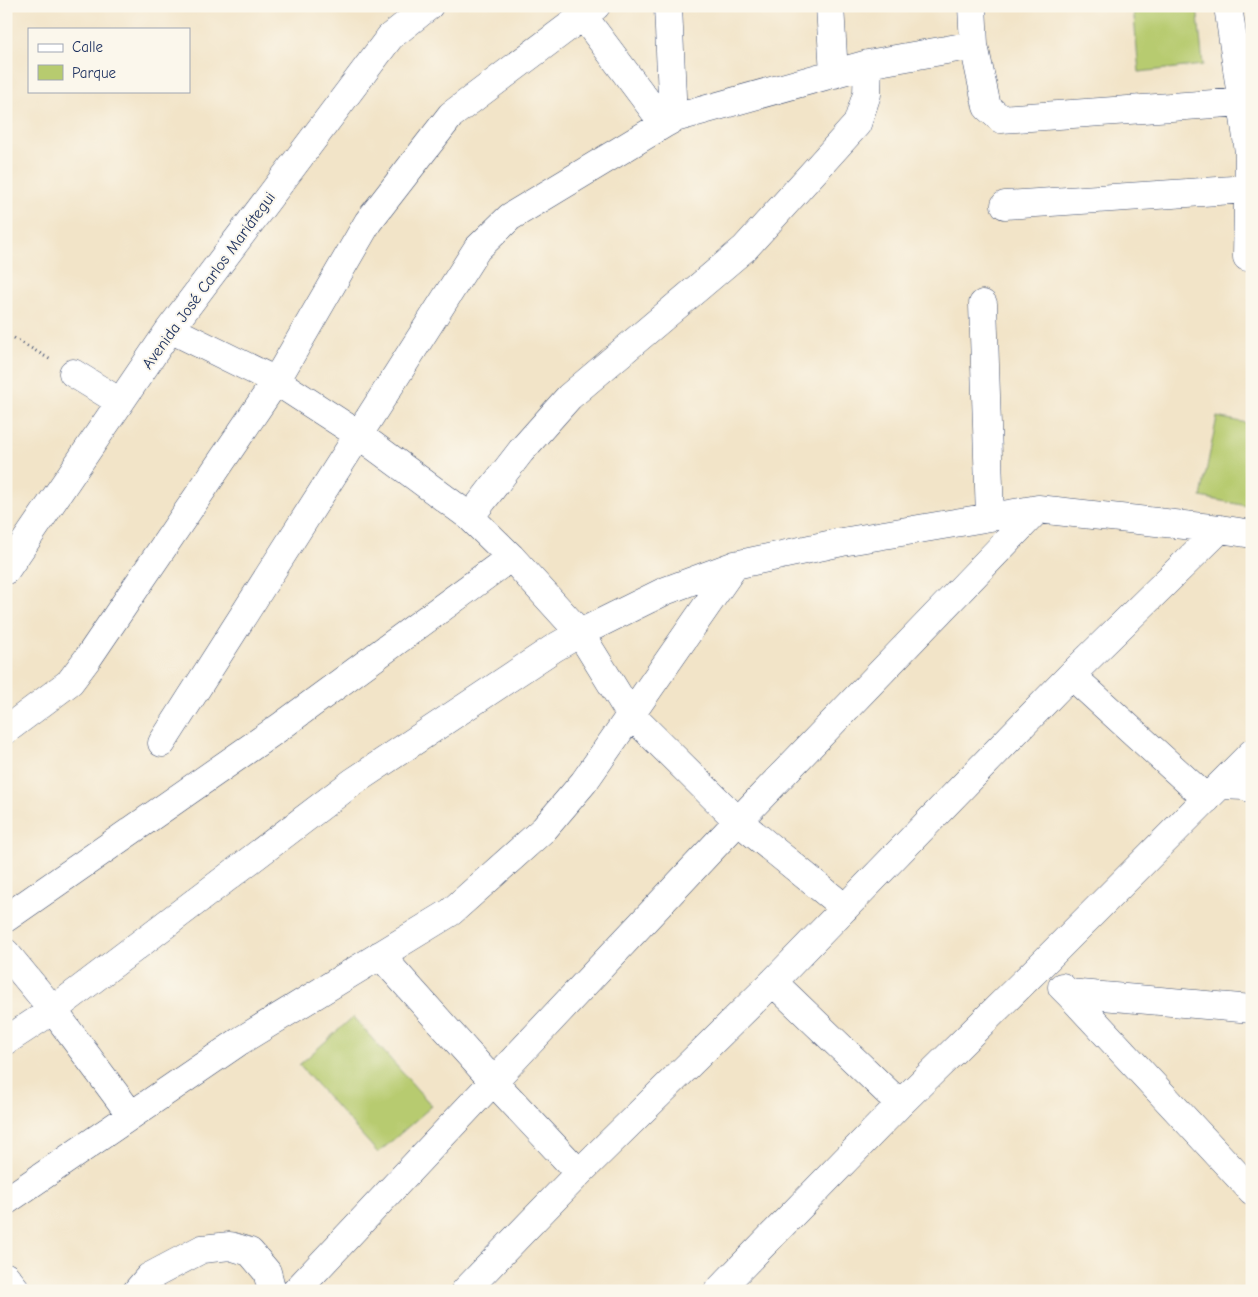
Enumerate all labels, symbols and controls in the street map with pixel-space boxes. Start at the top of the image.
legend [28,28,190,92]
text: Calle [72,38,104,56]
text: Parque [72,64,117,82]
street label: Avenida José Carlos Mariátegui [138,189,279,373]

